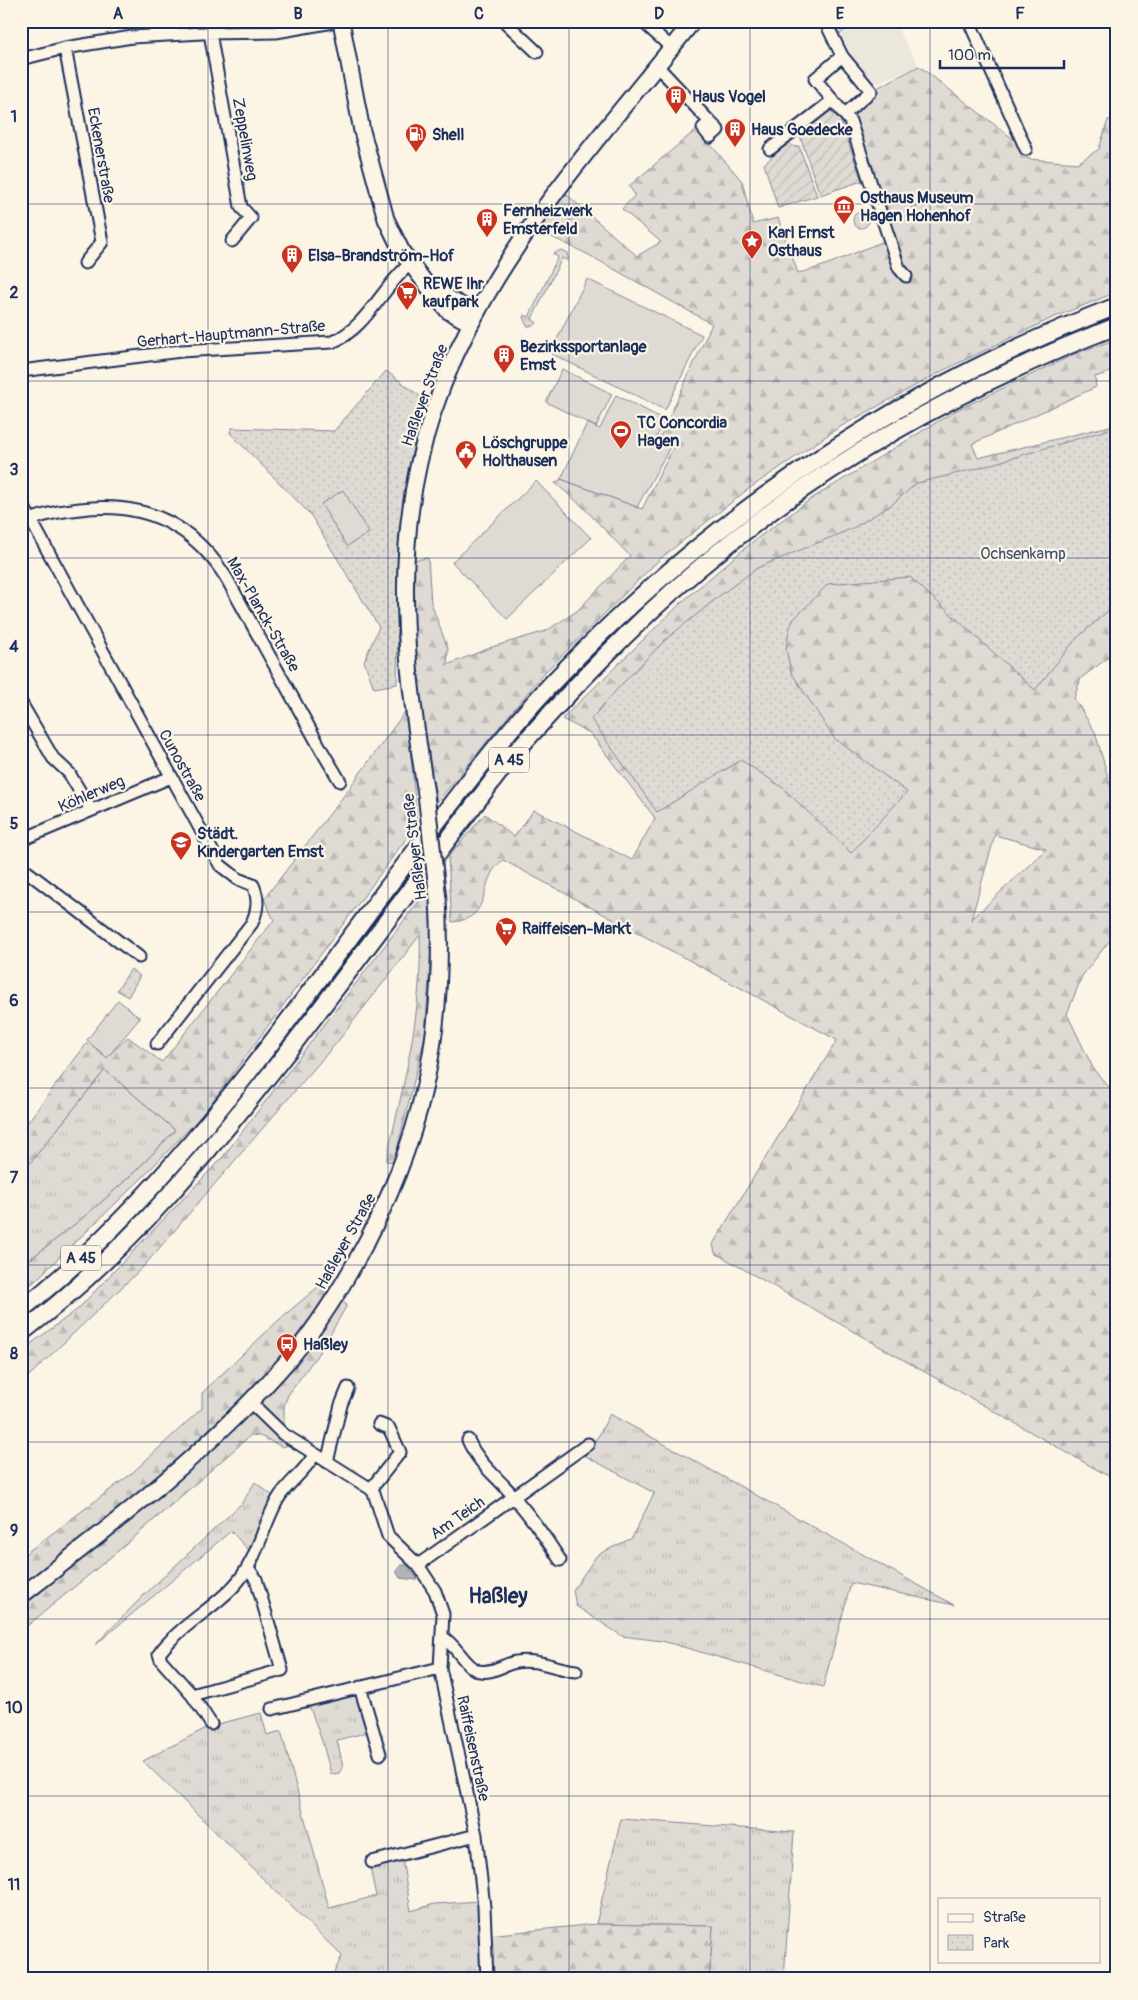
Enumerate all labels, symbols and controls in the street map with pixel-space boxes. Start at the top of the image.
text: A [113,4,124,24]
text: B [293,4,303,24]
text: C [474,4,484,24]
text: D [654,4,664,24]
text: E [836,4,845,24]
text: F [1015,4,1025,24]
scale bar [940,38,1064,70]
text: 100 m [948,46,991,65]
building icon: Haus Vogel [664,84,688,115]
place label: Haus Vogel [692,87,766,107]
street label: Zeppelinweg [228,96,262,182]
street label: Eckenerstraße [83,106,119,205]
text: 1 [11,107,17,127]
building icon: Haus Goedecke [723,117,747,148]
place label: Haus Goedecke [751,120,854,140]
fuel station icon: Shell [404,122,428,153]
place label: Shell [432,125,465,145]
place label: Osthaus Museum Hagen Hohenhof [860,188,973,226]
museum icon: Osthaus Museum Hagen Hohenhof [832,194,856,225]
place label: Fernheizwerk Emsterfeld [503,201,593,239]
building icon: Fernheizwerk Emsterfeld [475,207,499,238]
place label: Karl Ernst Osthaus [768,223,835,261]
place icon: Karl Ernst Osthaus [740,229,764,260]
building icon: Elsa-Brandström-Hof [280,243,304,274]
place label: Elsa-Brandström-Hof [308,246,455,266]
place label: REWE Ihr kaufpark [422,274,484,312]
supermarket icon: REWE Ihr kaufpark [395,280,419,311]
text: 2 [10,283,19,303]
street label: Gerhart-Hauptmann-Straße [136,316,326,352]
place label: Bezirkssportanlage Emst [520,337,647,375]
street label: Haßleyer Straße [397,341,453,449]
building icon: Bezirkssportanlage Emst [492,343,516,374]
place label: TC Concordia Hagen [636,413,727,451]
sports icon: TC Concordia Hagen [609,419,633,450]
place label: Löschgruppe Holthausen [482,433,568,471]
public building icon: Löschgruppe Holthausen [454,439,478,470]
text: 3 [10,460,19,480]
park label: Ochsenkamp [980,544,1066,564]
street label: Max-Planck-Straße [222,554,304,676]
text: 4 [9,637,19,657]
street label: Cunostraße [154,726,210,805]
road number: A 45 [489,748,529,772]
street label: Köhlerweg [55,771,128,817]
street label: Haßleyer Straße [399,792,431,901]
text: 5 [10,814,19,834]
place label: Städt. Kindergarten Emst [197,824,324,862]
school or university icon: Städt. Kindergarten Emst [169,830,193,861]
supermarket icon: Raiffeisen-Markt [494,916,518,947]
place label: Raiffeisen-Markt [522,919,632,939]
text: 6 [9,991,19,1011]
text: 7 [10,1168,19,1188]
street label: Haßleyer Straße [311,1190,381,1293]
road number: A 45 [61,1246,101,1270]
bus stop icon: Haßley [275,1332,299,1363]
place label: Haßley [303,1335,348,1355]
text: 8 [10,1344,18,1364]
street label: Am Teich [426,1492,489,1544]
text: 9 [10,1521,18,1541]
district label: Haßley [469,1583,527,1610]
street label: Raiffeisenstraße [452,1694,494,1803]
text: 10 [5,1698,23,1718]
text: 11 [8,1875,20,1895]
legend [938,1898,1100,1962]
text: Straße [983,1908,1026,1927]
text: Park [983,1934,1010,1953]

